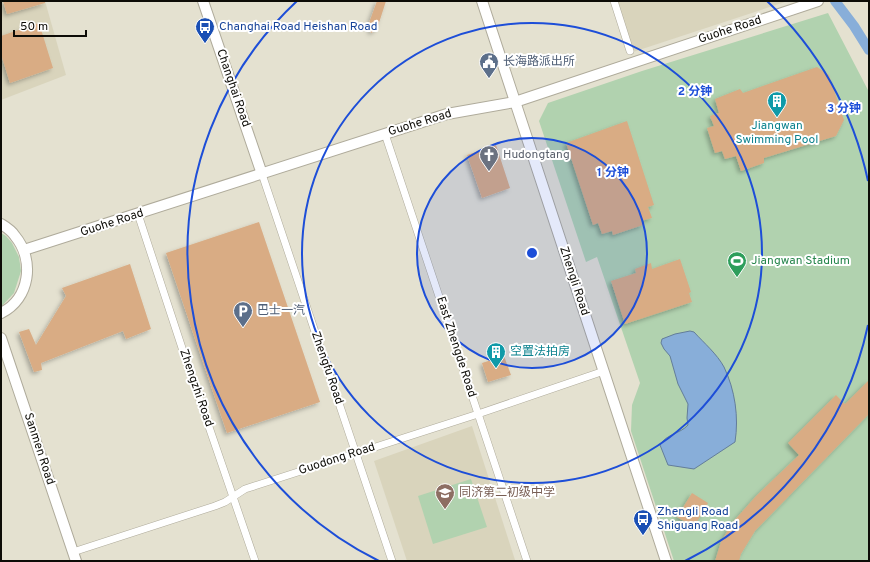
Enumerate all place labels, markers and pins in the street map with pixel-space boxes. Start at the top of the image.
bus stop icon: Changhai Road Heishan Road [194,16,216,44]
place label: Changhai Road Heishan Road [219,19,378,35]
public building icon: 长海路派出所 [478,51,500,79]
place label: 长海路派出所 [503,54,575,70]
building icon: Jiangwan Swimming Pool [766,90,788,118]
place label: Jiangwan Swimming Pool [736,118,818,148]
church icon: Hudongtang [478,144,500,172]
place label: Hudongtang [503,147,570,163]
centre of rings [525,246,539,260]
sports icon: Jiangwan Stadium [726,250,748,278]
place label: Jiangwan Stadium [751,253,850,269]
parking icon: 巴士一汽 [232,300,254,328]
place label: 巴士一汽 [257,303,305,319]
building icon: 空置法拍房 [485,341,507,369]
place label: 空置法拍房 [510,344,570,360]
school or university icon: 同济第二初级中学 [434,482,456,510]
place label: 同济第二初级中学 [459,485,555,501]
place label: Zhengli Road Shiguang Road [657,504,738,534]
bus stop icon: Zhengli Road Shiguang Road [632,508,654,536]

